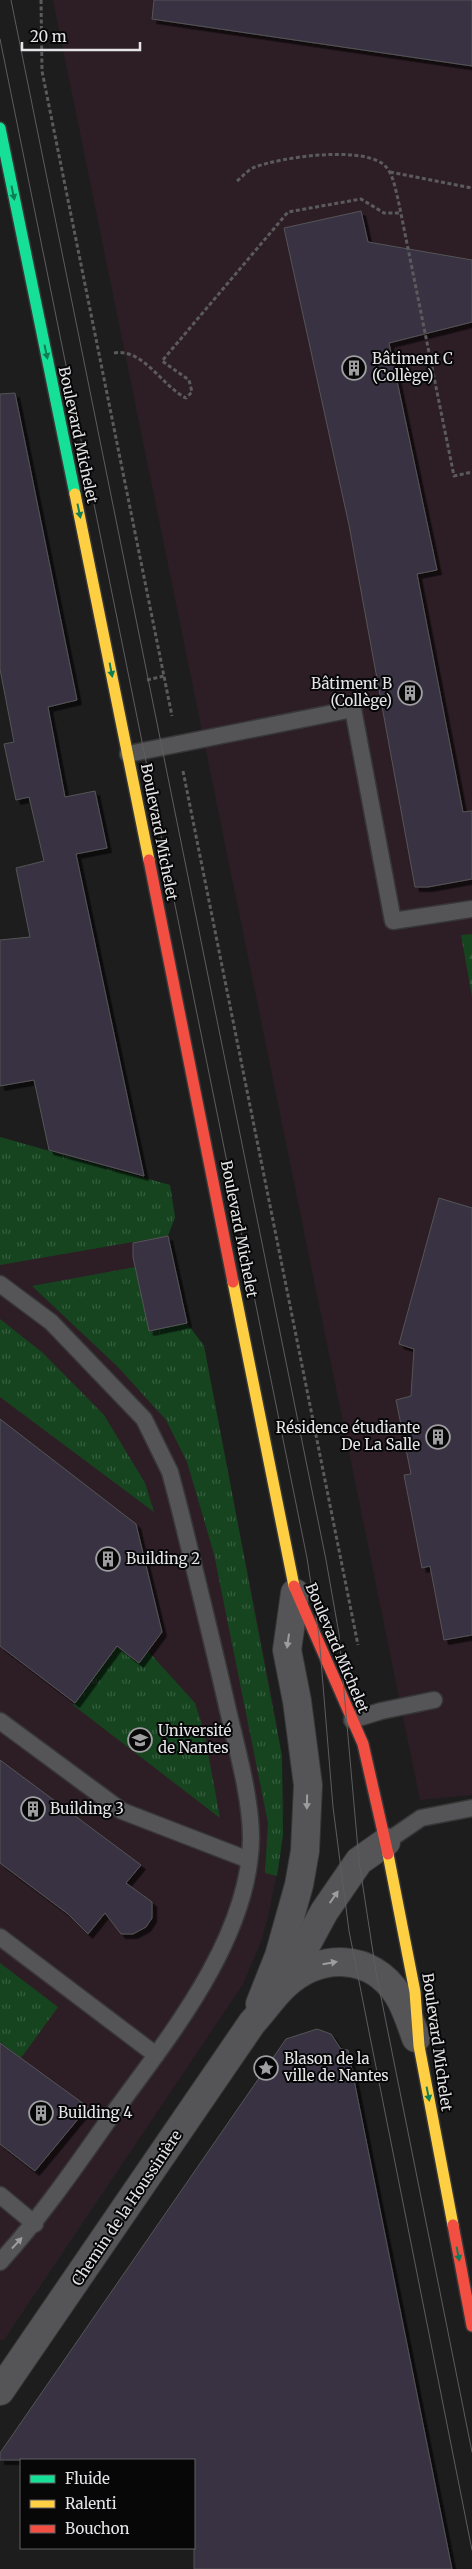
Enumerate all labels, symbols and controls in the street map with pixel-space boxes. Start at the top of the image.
scale bar [22,20,140,52]
text: 20 m [30,27,67,46]
one-way arrow [10,185,18,201]
one-way arrow [42,344,50,360]
place label: Bâtiment C (Collège) [372,349,453,385]
building icon: Bâtiment C (Collège) [341,355,367,381]
street label: Boulevard Michelet [55,365,102,505]
one-way arrow [75,504,83,519]
one-way arrow [107,663,115,678]
place label: Bâtiment B (Collège) [311,674,392,710]
building icon: Bâtiment B (Collège) [397,680,423,706]
street label: Boulevard Michelet [137,762,182,902]
street label: Boulevard Michelet [217,1159,262,1299]
place label: Résidence étudiante De La Salle [276,1418,420,1454]
building icon: Résidence étudiante De La Salle [425,1424,451,1450]
building icon: Building 2 [95,1546,121,1572]
place label: Building 2 [126,1549,200,1568]
street label: Boulevard Michelet [301,1580,374,1716]
one-way arrow [284,1633,292,1649]
place label: Université de Nantes [158,1721,232,1757]
school or university icon: Université de Nantes [127,1727,153,1753]
one-way arrow [303,1794,311,1810]
building icon: Building 3 [20,1796,46,1822]
place label: Building 3 [50,1799,124,1818]
one-way arrow [329,1891,339,1904]
one-way arrow [322,1958,338,1966]
street label: Boulevard Michelet [418,1972,457,2112]
place label: Blason de la ville de Nantes [283,2049,389,2085]
place icon: Blason de la ville de Nantes [253,2055,279,2081]
one-way arrow [425,2087,433,2103]
building icon: Building 4 [28,2100,54,2126]
place label: Building 4 [58,2103,132,2122]
street label: Chemin de la Houssinière [67,2126,186,2289]
one-way arrow [11,2237,23,2249]
one-way arrow [455,2246,463,2262]
legend [20,2459,195,2549]
text: Fluide [65,2469,110,2488]
text: Ralenti [65,2494,117,2513]
text: Bouchon [65,2519,129,2538]

